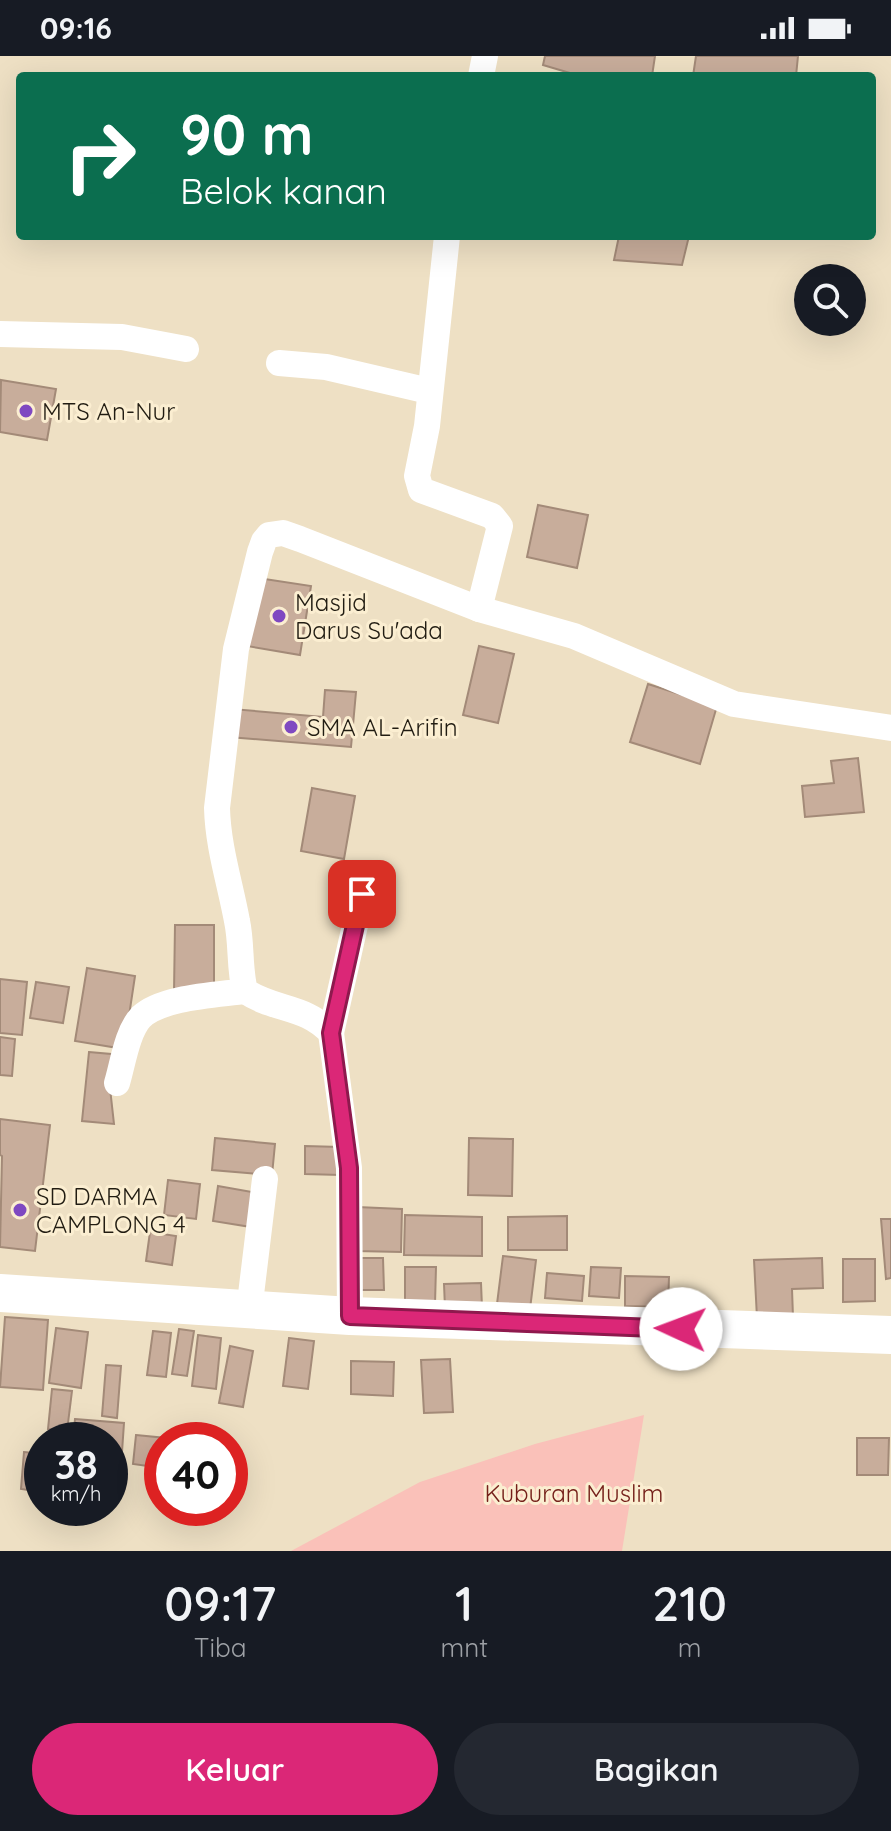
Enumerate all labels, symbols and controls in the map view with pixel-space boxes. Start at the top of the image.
text: 09:16 [40,9,112,47]
text: 90 m [180,99,314,169]
icon: right [48,104,152,208]
text: Belok kanan [180,168,387,213]
map controls [794,264,866,336]
button: search [794,264,866,336]
place label: MTS An-Nur [42,396,176,426]
marker: MTS An-Nur [17,402,35,420]
place label: Masjid Darus Su'ada [295,587,443,645]
marker: Masjid Darus Su'ada [270,607,288,625]
place label: SMA AL-Arifin [307,712,458,742]
marker: SMA AL-Arifin [282,718,300,736]
pin [328,860,396,928]
icon: arrive [340,872,384,916]
place label: SD DARMA CAMPLONG 4 [36,1181,186,1239]
marker: SD DARMA CAMPLONG 4 [11,1201,29,1219]
position arrow [639,1287,723,1371]
speed limit sign: 40 [144,1422,248,1526]
text: 38 [54,1439,98,1489]
park label: Kuburan Muslim [485,1478,664,1508]
text: km/h [51,1481,101,1506]
text: 09:17 [164,1573,276,1633]
text: 1 [455,1573,473,1633]
text: 210 [652,1573,727,1633]
text: Tiba [194,1631,247,1664]
text: mnt [440,1631,488,1664]
text: m [678,1631,701,1664]
button: Keluar [32,1723,438,1815]
button: Bagikan [454,1723,859,1815]

